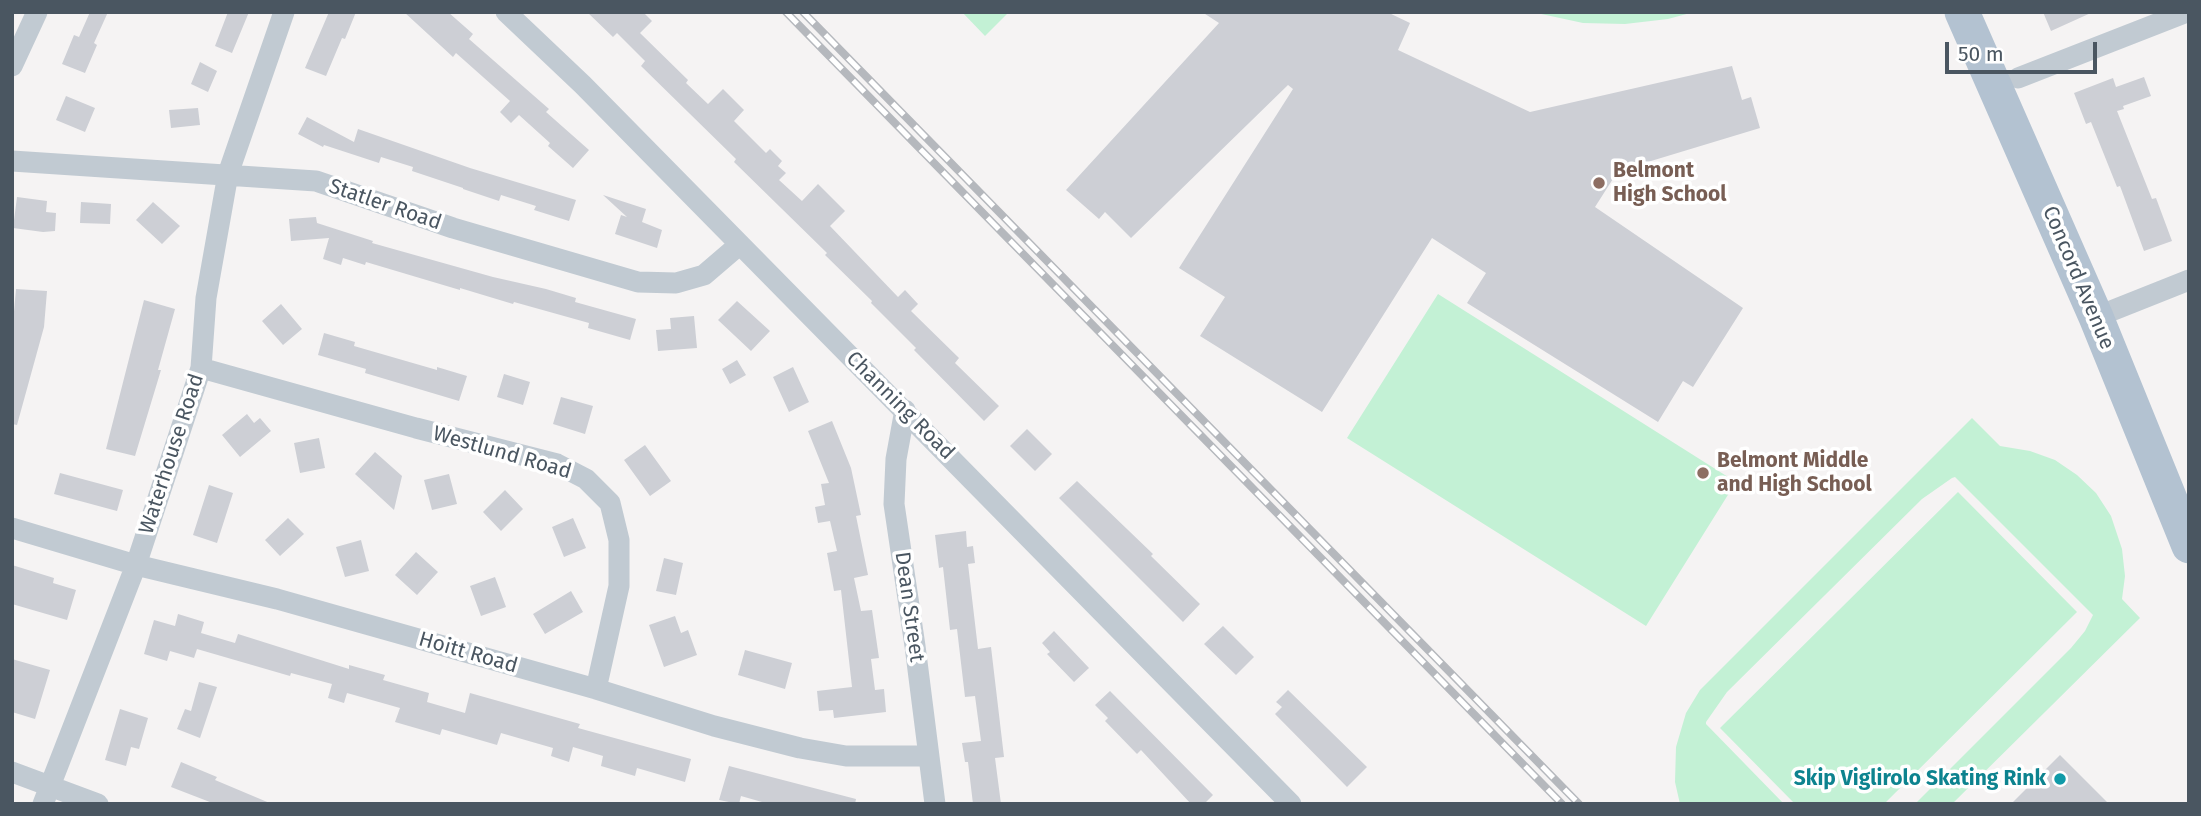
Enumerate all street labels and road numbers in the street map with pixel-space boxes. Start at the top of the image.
street label: Statler Road [325,174,445,236]
street label: Concord Avenue [2036,203,2120,353]
street label: Channing Road [841,347,959,465]
street label: Waterhouse Road [134,371,210,537]
street label: Westlund Road [430,421,574,485]
street label: Dean Street [889,550,929,664]
street label: Hoitt Road [416,627,520,679]

